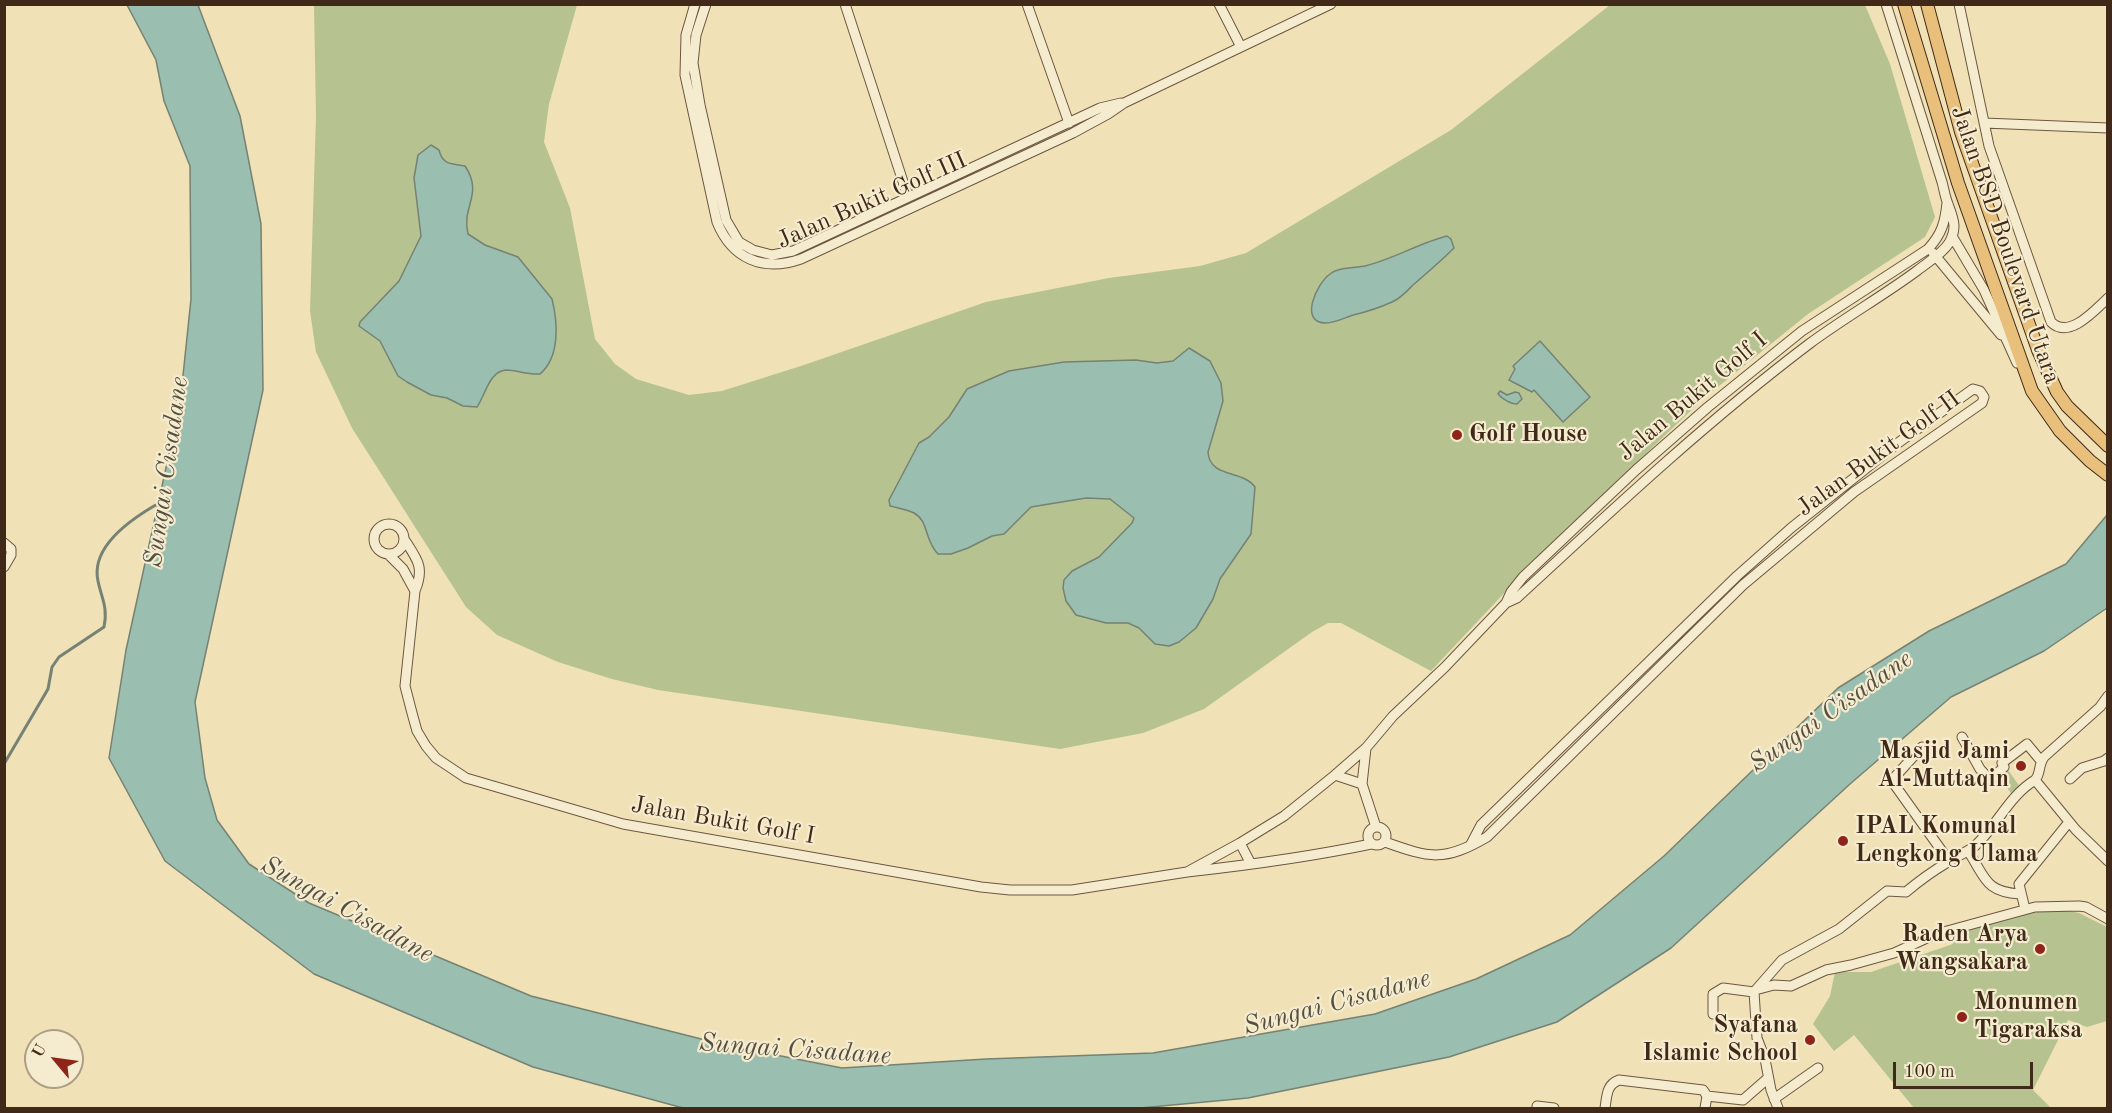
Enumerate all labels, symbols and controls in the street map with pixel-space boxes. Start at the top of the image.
street label: Jalan BSD Boulevard Utara [1944,102,2066,388]
street label: Jalan Bukit Golf III [773,146,971,256]
street label: Jalan Bukit Golf I [1612,326,1774,468]
water label: Sungai Cisadane [138,375,196,569]
street label: Jalan Bukit Golf II [1791,385,1967,523]
place label: Golf House [1469,421,1588,449]
marker: Golf House [1450,428,1464,442]
water label: Sungai Cisadane [1743,644,1919,780]
place label: Masjid Jami Al-Muttaqin [1877,738,2009,794]
marker: Masjid Jami Al-Muttaqin [2014,759,2028,773]
street label: Jalan Bukit Golf I [629,791,817,851]
place label: IPAL Komunal Lengkong Ulama [1855,813,2038,869]
marker: IPAL Komunal Lengkong Ulama [1836,834,1850,848]
water label: Sungai Cisadane [255,850,439,970]
place label: Raden Arya Wangsakara [1895,921,2028,977]
marker: Raden Arya Wangsakara [2033,942,2047,956]
water label: Sungai Cisadane [1240,963,1434,1043]
place label: Monumen Tigaraksa [1974,989,2082,1045]
marker: Monumen Tigaraksa [1955,1010,1969,1024]
place label: Syafana Islamic School [1642,1012,1798,1068]
water label: Sungai Cisadane [698,1028,892,1072]
north arrow [24,1029,84,1089]
marker: Syafana Islamic School [1803,1033,1817,1047]
text: U [30,1042,50,1061]
scale bar [1896,1050,2036,1088]
text: 100 m [1904,1063,1955,1081]

